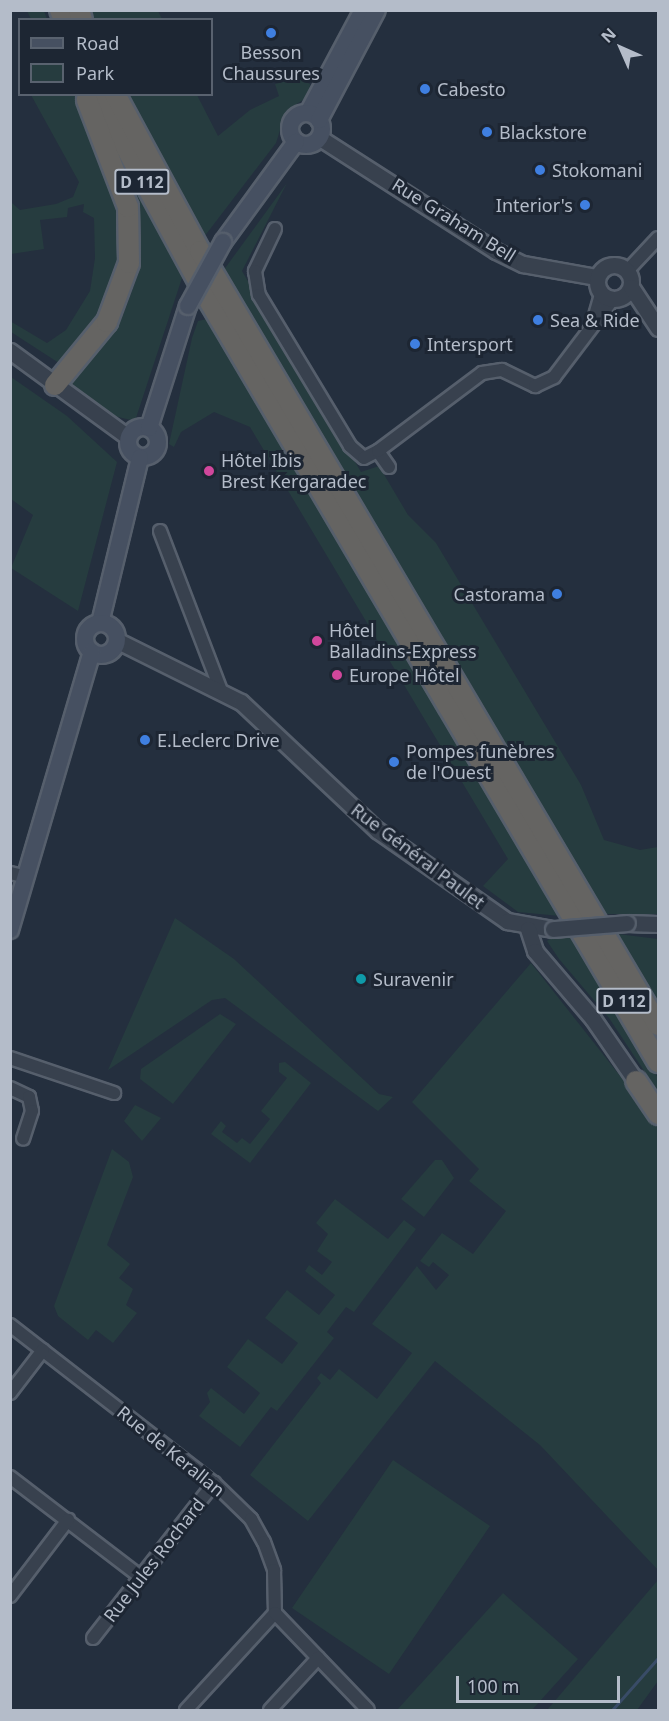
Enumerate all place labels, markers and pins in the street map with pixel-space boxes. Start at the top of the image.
marker: Besson Chaussures [264,26,278,40]
place label: Besson Chaussures [222,42,320,84]
place label: Cabesto [437,78,506,100]
marker: Cabesto [418,82,432,96]
place label: Blackstore [499,121,587,143]
marker: Blackstore [480,125,494,139]
place label: Stokomani [552,159,642,181]
marker: Stokomani [533,163,547,177]
place label: Interior's [496,194,573,216]
marker: Interior's [578,198,592,212]
place label: Sea & Ride [550,309,640,331]
marker: Sea & Ride [531,313,545,327]
place label: Intersport [427,333,513,355]
marker: Intersport [408,337,422,351]
place label: Hôtel Ibis Brest Kergaradec [221,450,366,492]
marker: Hôtel Ibis Brest Kergaradec [202,464,216,478]
place label: Castorama [453,583,545,605]
marker: Castorama [550,587,564,601]
place label: Hôtel Balladins-Express [329,620,477,662]
marker: Hôtel Balladins-Express [310,634,324,648]
place label: Europe Hôtel [349,664,460,686]
marker: Europe Hôtel [330,668,344,682]
place label: E.Leclerc Drive [157,729,280,751]
marker: E.Leclerc Drive [138,733,152,747]
place label: Pompes funèbres de l'Ouest [406,741,555,783]
marker: Pompes funèbres de l'Ouest [387,755,401,769]
place label: Suravenir [373,968,454,990]
marker: Suravenir [354,972,368,986]

